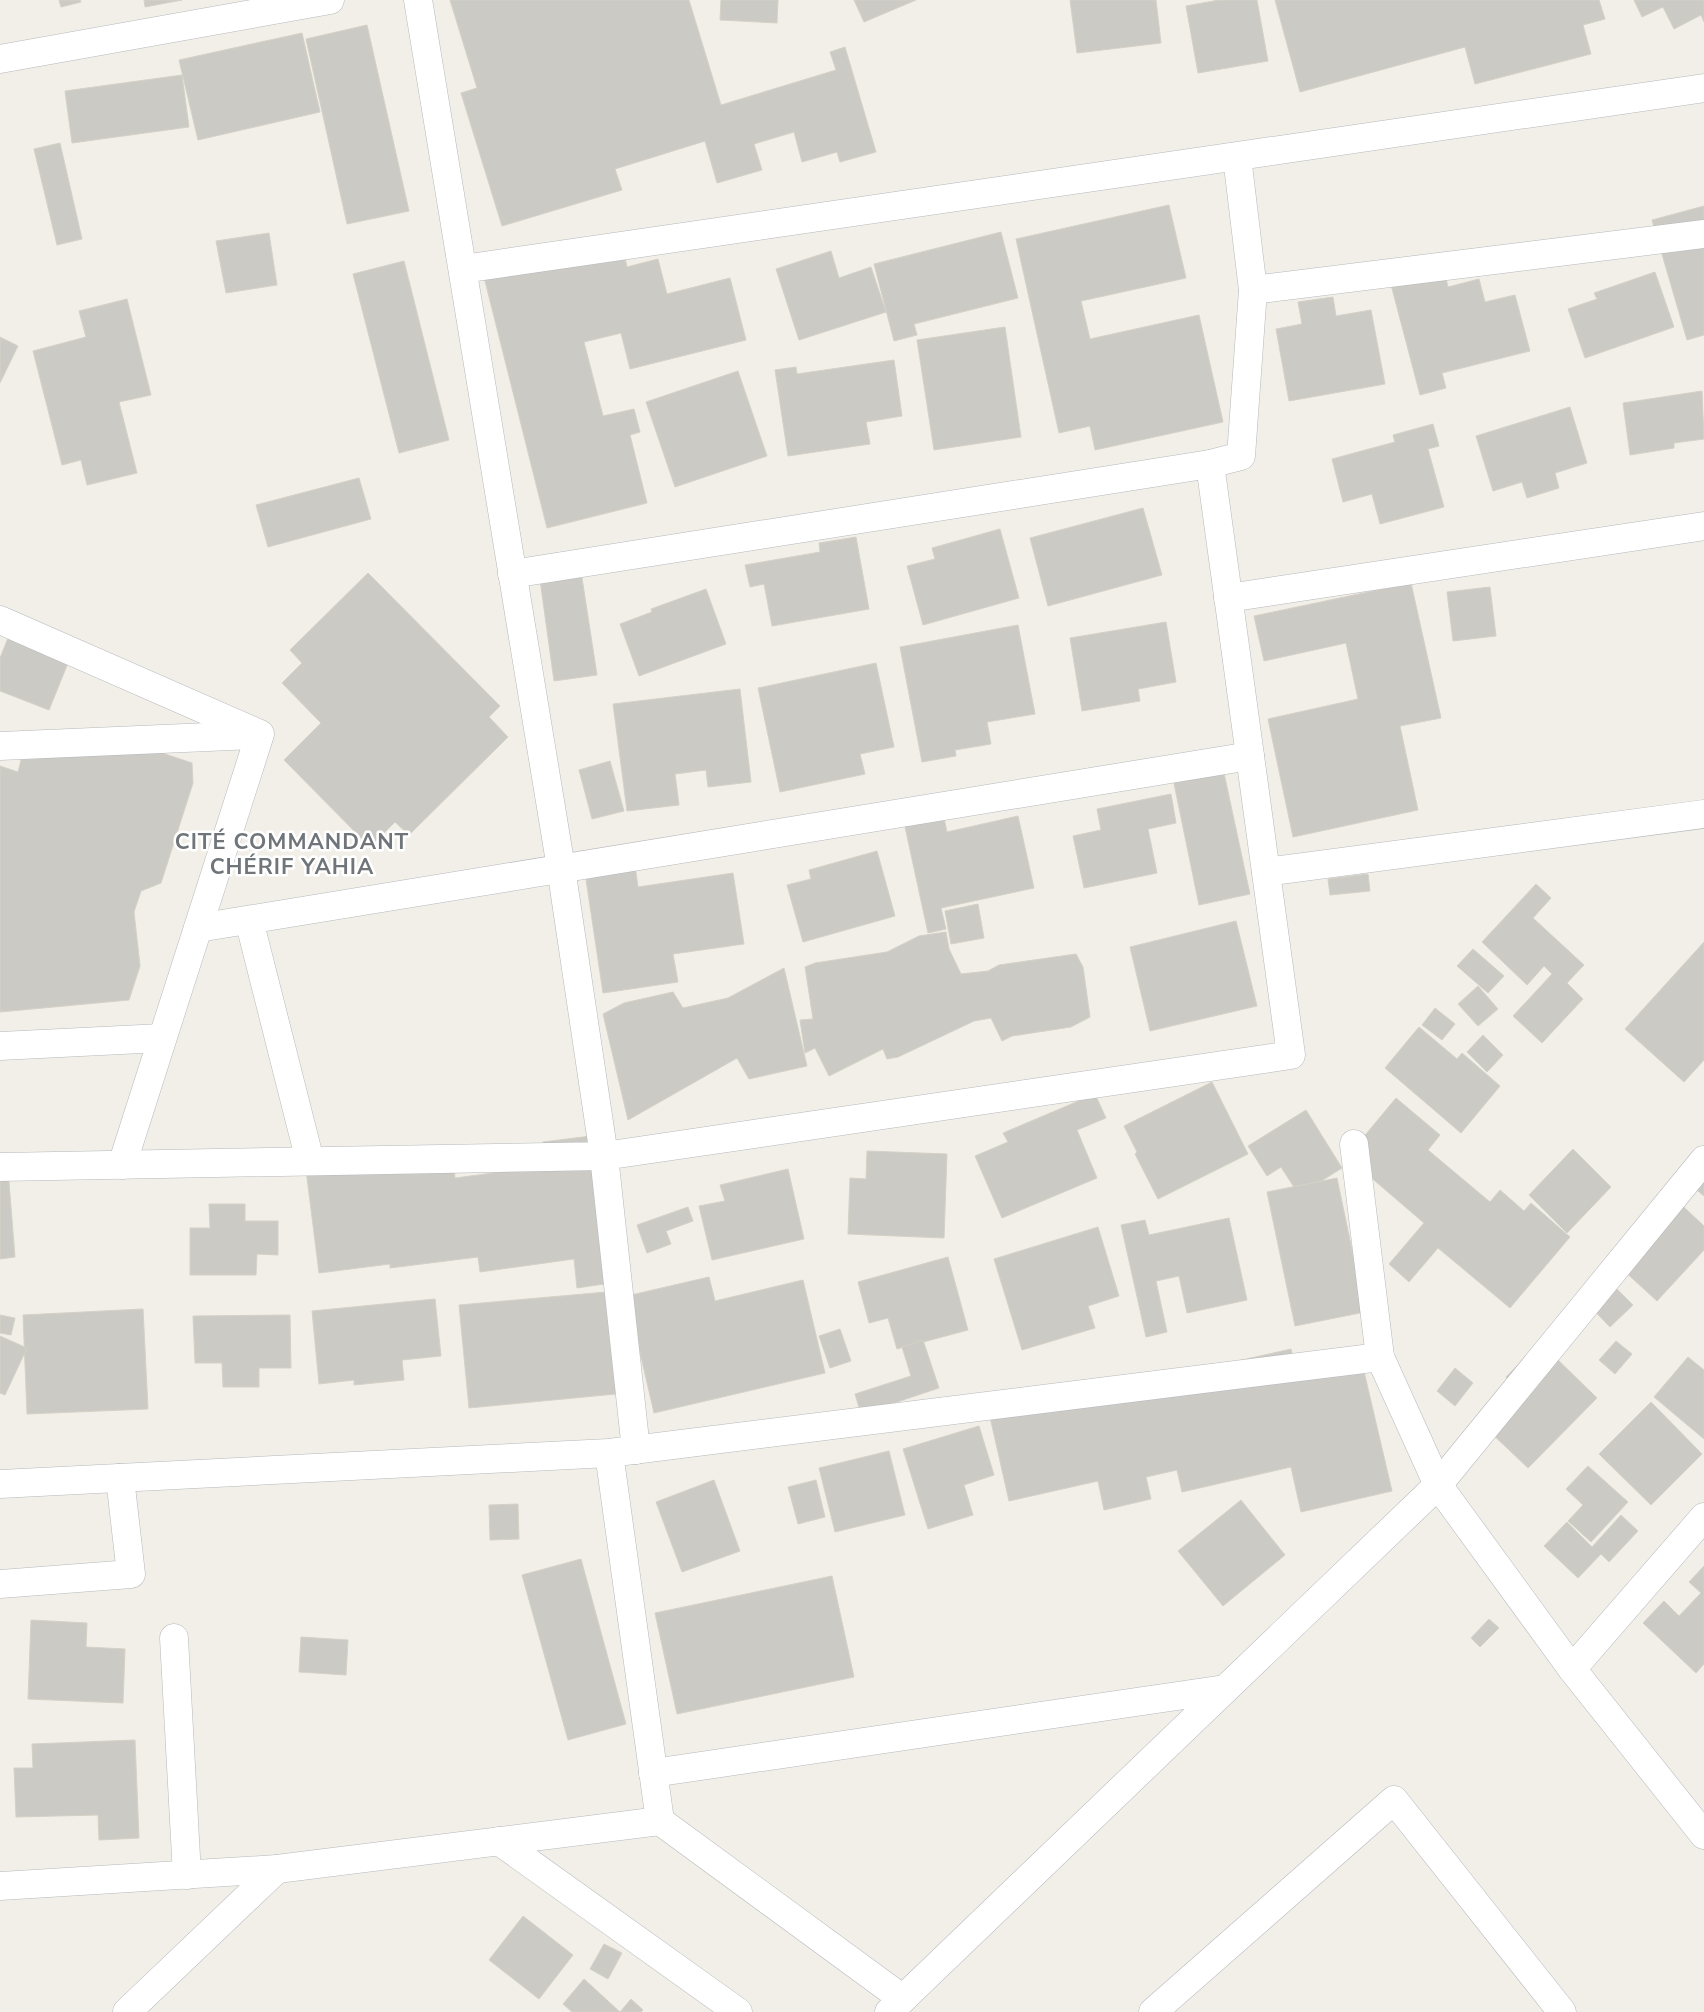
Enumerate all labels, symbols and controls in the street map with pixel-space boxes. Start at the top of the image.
district label: CITÉ COMMANDANT CHÉRIF YAHIA [175,827,409,882]

